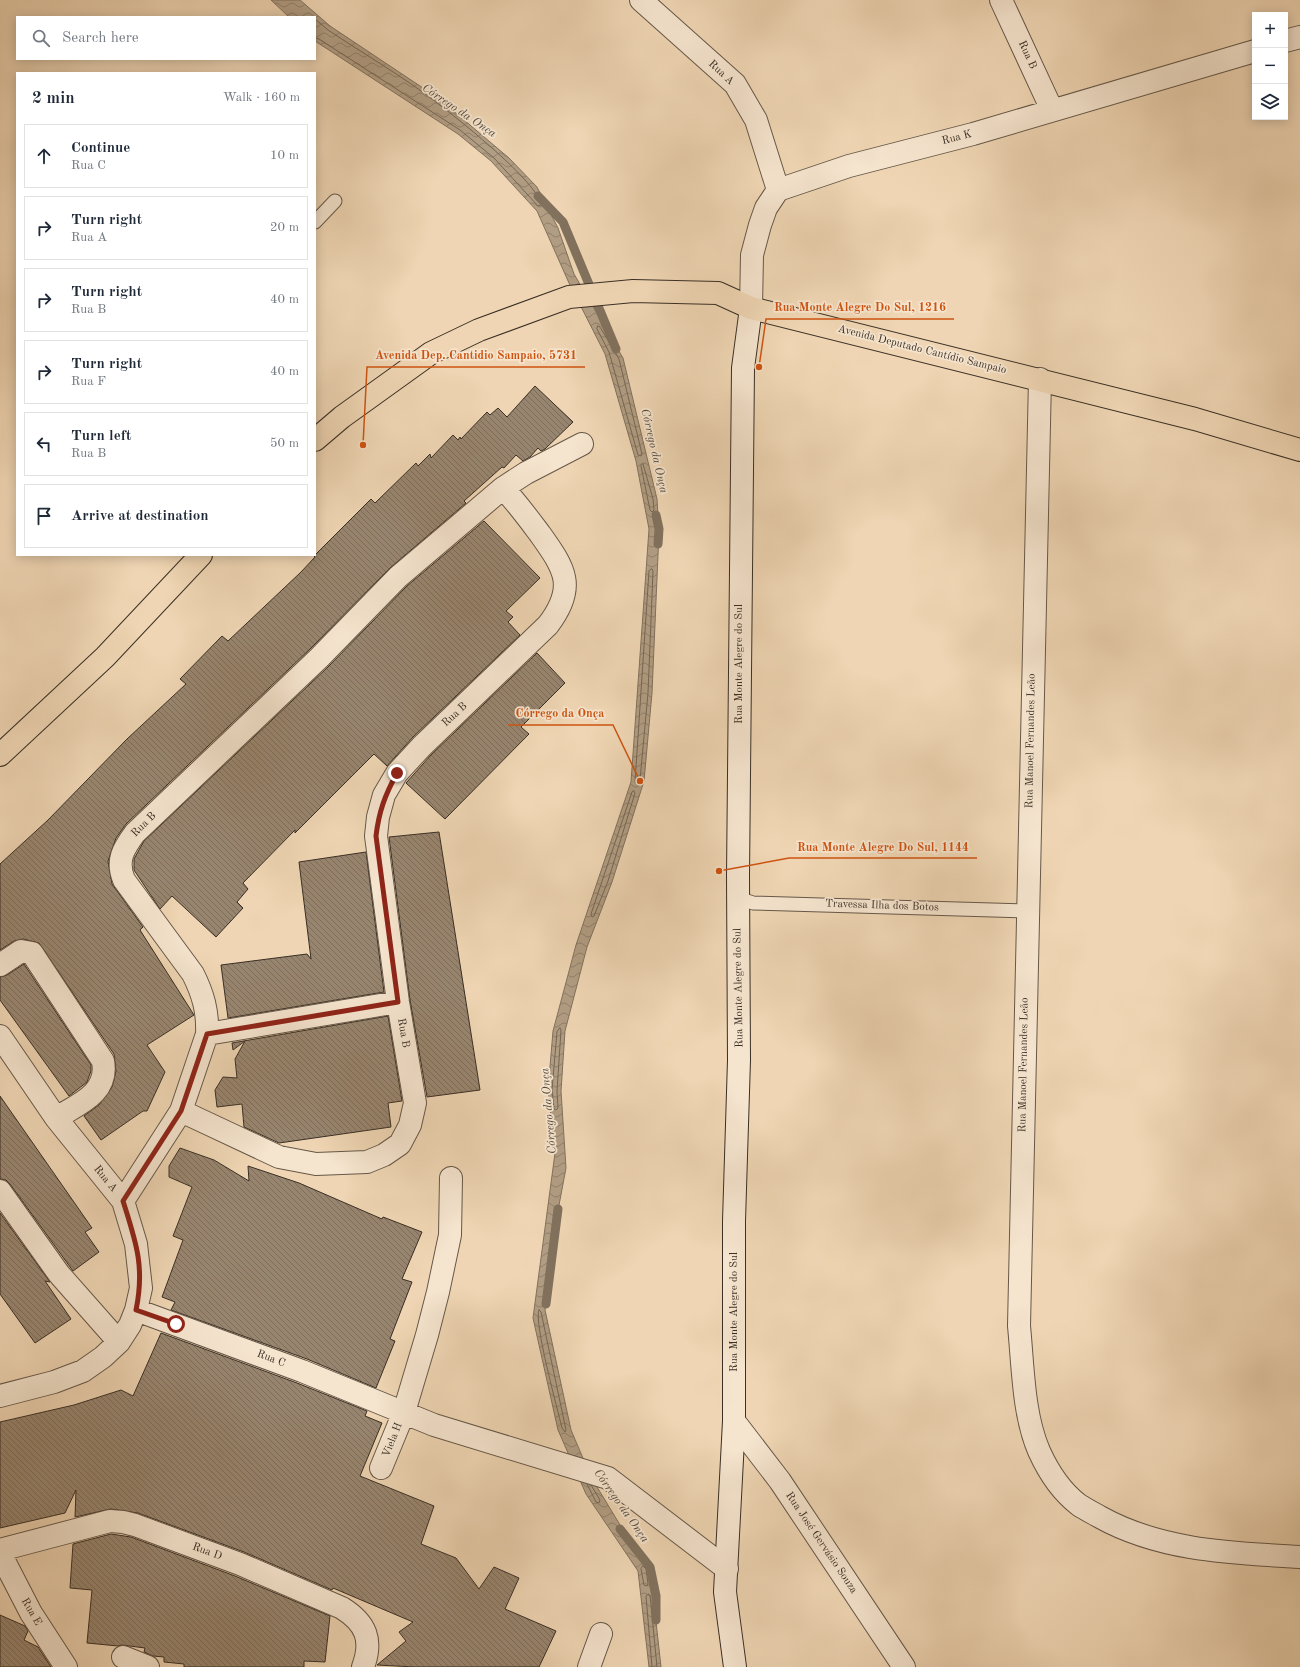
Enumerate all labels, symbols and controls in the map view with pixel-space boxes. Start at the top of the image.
map controls [1252,12,1288,120]
button: + [1252,12,1288,48]
search box [16,16,316,60]
icon: search [30,27,52,49]
text: Search here [62,31,139,46]
street label: Rua B [1016,39,1038,71]
button: − [1252,48,1288,84]
street label: Rua A [706,59,736,88]
water label: Córrego da Onça [420,82,499,140]
button: layers [1252,84,1288,120]
text: 2 min [32,90,75,107]
text: Walk · 160 m [223,91,300,104]
street label: Rua K [941,129,973,147]
text: Continue [71,141,130,156]
icon: ahead [33,145,55,167]
text: 10 m [270,149,299,162]
text: Rua C [71,159,106,172]
text: Turn right [71,213,142,228]
icon: right [33,217,55,239]
text: 20 m [270,221,299,234]
text: Rua A [71,231,107,244]
text: Turn right [71,285,142,300]
icon: right [33,289,55,311]
text: 40 m [270,293,299,306]
callout: Rua Monte Alegre Do Sul, 1216 [766,295,954,319]
text: Rua Monte Alegre Do Sul, 1216 [774,302,946,314]
text: Rua B [71,303,106,316]
street label: Avenida Deputado Cantídio Sampaio [837,324,1007,376]
callout: Avenida Dep. Cantidio Sampaio, 5731 [367,343,585,367]
text: Avenida Dep. Cantidio Sampaio, 5731 [375,349,577,362]
text: Turn right [71,357,142,372]
icon: right [33,361,55,383]
text: 40 m [270,365,299,378]
text: Rua F [71,375,106,388]
water label: Córrego da Onça [638,407,670,495]
text: Turn left [71,429,131,444]
icon: left [33,433,55,455]
text: 50 m [270,437,299,450]
text: Rua B [71,447,106,460]
icon: arrive [33,505,55,527]
text: Arrive at destination [71,509,209,524]
street label: Rua Monte Alegre do Sul [734,604,745,724]
street label: Rua Manoel Fernandes Leão [1024,673,1038,809]
street label: Rua B [440,701,470,729]
callout: Córrego da Onça [508,701,613,725]
text: Córrego da Onça [516,708,604,720]
route end [388,764,406,782]
street label: Rua B [130,811,158,839]
callout: Rua Monte Alegre Do Sul, 1144 [789,834,977,858]
text: Rua Monte Alegre Do Sul, 1144 [797,842,969,854]
street label: Travessa Ilha dos Botos [825,899,939,913]
street label: Rua Monte Alegre do Sul [732,928,746,1048]
street label: Rua Manoel Fernandes Leão [1017,997,1031,1133]
street label: Rua B [395,1017,411,1049]
water label: Córrego da Onça [539,1067,559,1155]
street label: Rua A [91,1164,119,1195]
street label: Rua Monte Alegre do Sul [729,1252,740,1372]
route start [167,1315,185,1333]
street label: Rua C [255,1349,287,1369]
street label: Viela H [381,1421,405,1459]
water label: Córrego da Onça [591,1467,651,1545]
street label: Rua José Gervásio Souza [783,1490,859,1596]
street label: Rua D [191,1542,224,1563]
street label: Rua E [19,1596,43,1628]

